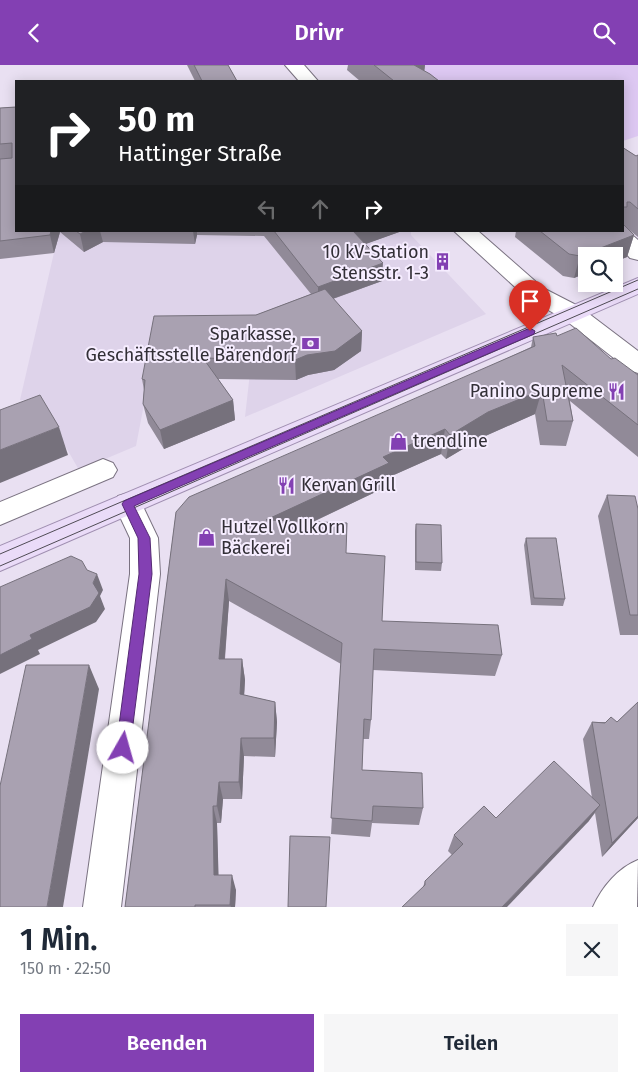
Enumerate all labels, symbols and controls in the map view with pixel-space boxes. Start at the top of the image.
icon: back [20,19,48,47]
text: Drivr [294,19,344,46]
icon: search [590,19,618,47]
text: 50 m [118,98,195,140]
icon: right [35,100,100,165]
text: Hattinger Straße [118,140,282,167]
icon: left [253,195,281,223]
icon: ahead [306,195,334,223]
icon: right [359,195,387,223]
place label: 10 kV-Station Stensstr. 1-3 [322,241,429,284]
map controls [578,247,623,292]
button: search [578,247,623,292]
building icon: 10 kV-Station Stensstr. 1-3 [433,252,453,272]
pin [509,280,551,331]
icon: arrive [516,287,544,315]
place label: Sparkasse, Geschäftsstelle Bärendorf [85,323,298,366]
bank icon: Sparkasse, Geschäftsstelle Bärendorf [300,334,320,354]
place label: Panino Supreme [470,380,603,402]
restaurant icon: Panino Supreme [607,381,627,401]
place label: trendline [413,430,488,452]
shop icon: trendline [389,431,409,451]
place label: Kervan Grill [301,474,396,496]
restaurant icon: Kervan Grill [277,475,297,495]
place label: Hutzel Vollkorn Bäckerei [221,516,346,559]
shop icon: Hutzel Vollkorn Bäckerei [197,527,217,547]
position arrow [96,721,148,773]
text: 1 Min. [20,922,98,958]
button: close [566,924,618,976]
text: 150 m · 22:50 [20,959,111,978]
button: Beenden [20,1014,314,1072]
button: Teilen [324,1014,618,1072]

